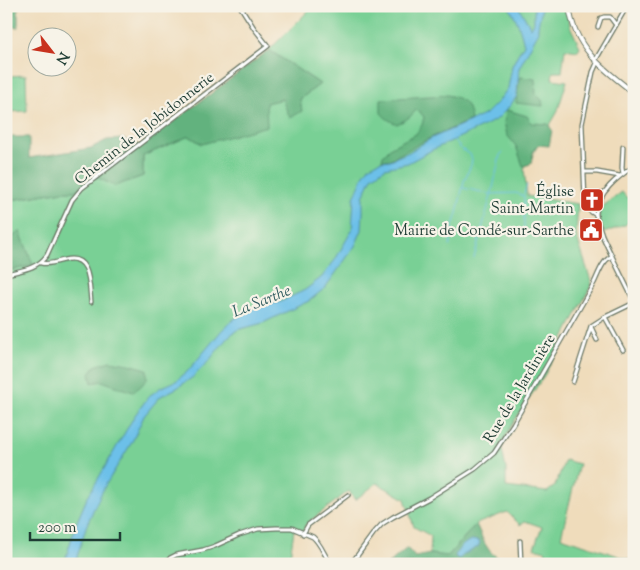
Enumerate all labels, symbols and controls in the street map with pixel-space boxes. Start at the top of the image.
north arrow [28,28,78,78]
text: N [50,48,73,68]
street label: Chemin de la Jobidonnerie [71,68,219,190]
place label: Église Saint-Martin [491,181,574,220]
church icon: Église Saint-Martin [579,187,605,213]
public building icon: Mairie de Condé-sur-Sarthe [578,217,604,243]
place label: Mairie de Condé-sur-Sarthe [394,221,574,242]
water label: La Sarthe [229,280,295,324]
street label: Rue de la Jardinière [479,330,561,447]
scale bar [30,510,120,542]
text: 200 m [38,518,77,539]

